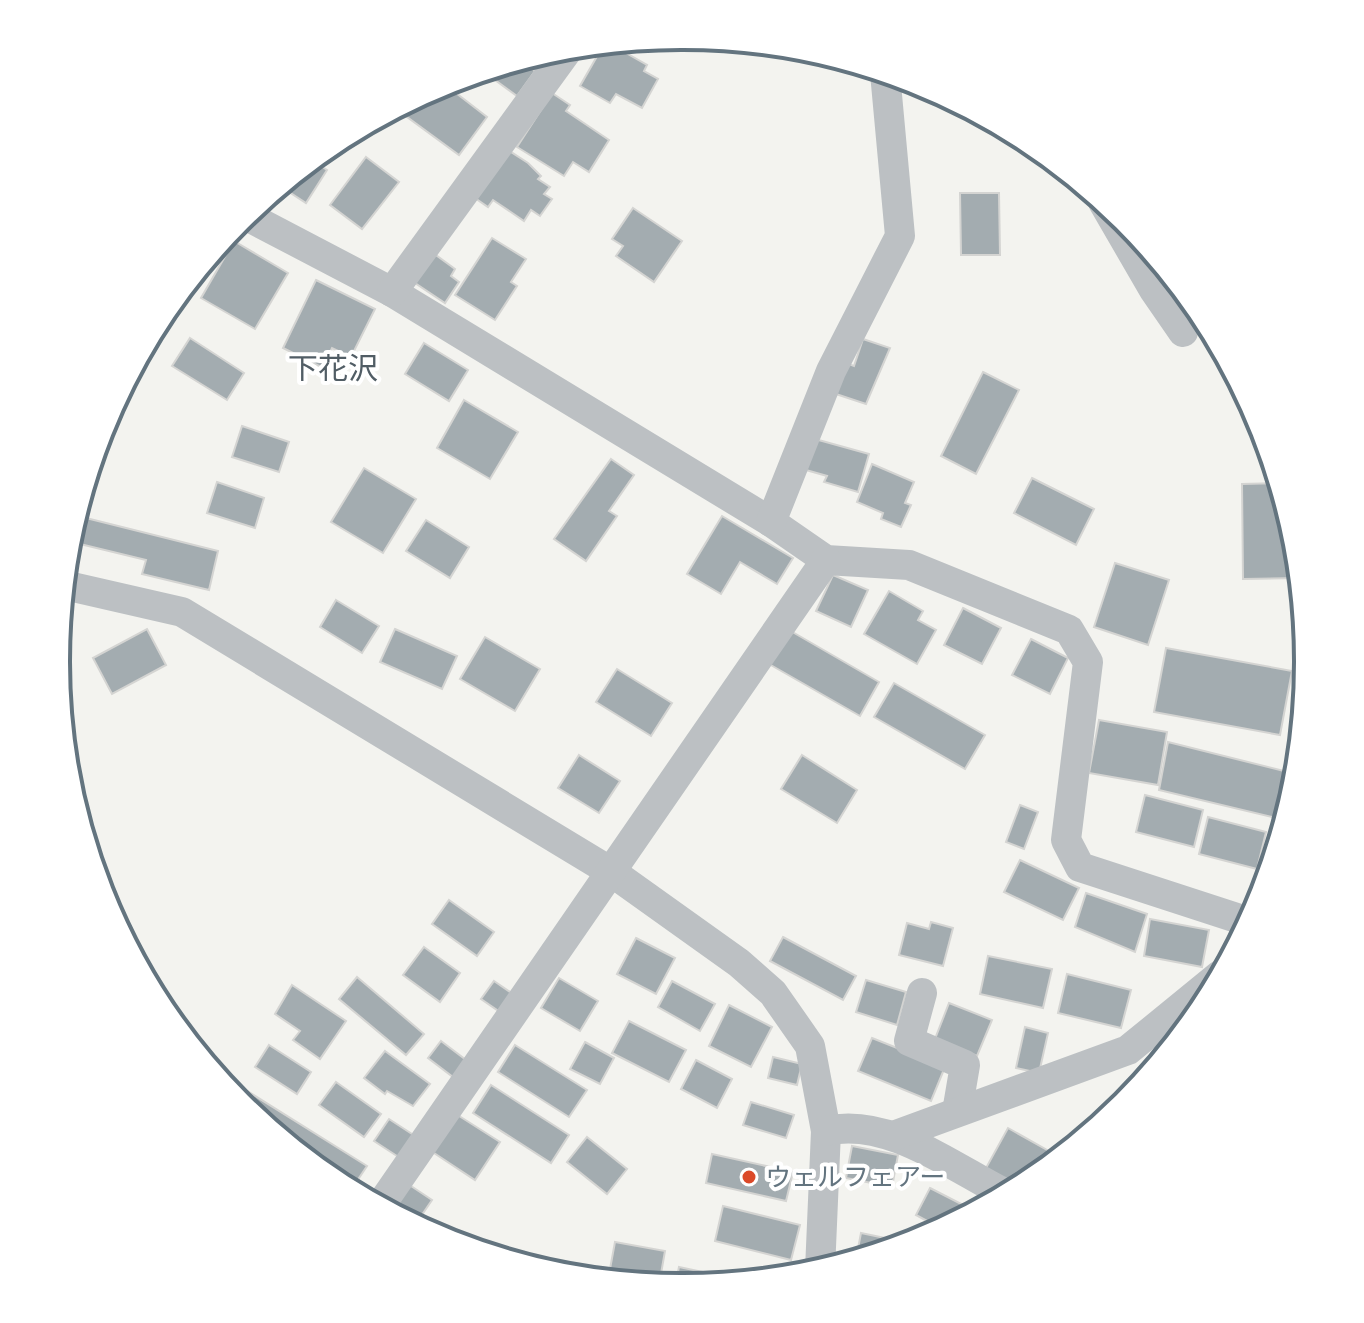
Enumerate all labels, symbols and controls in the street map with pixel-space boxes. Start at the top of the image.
district label: 下花沢 [288,351,378,387]
place label: ウェルフェアー [765,1162,945,1193]
marker: ウェルフェアー [740,1168,758,1186]

